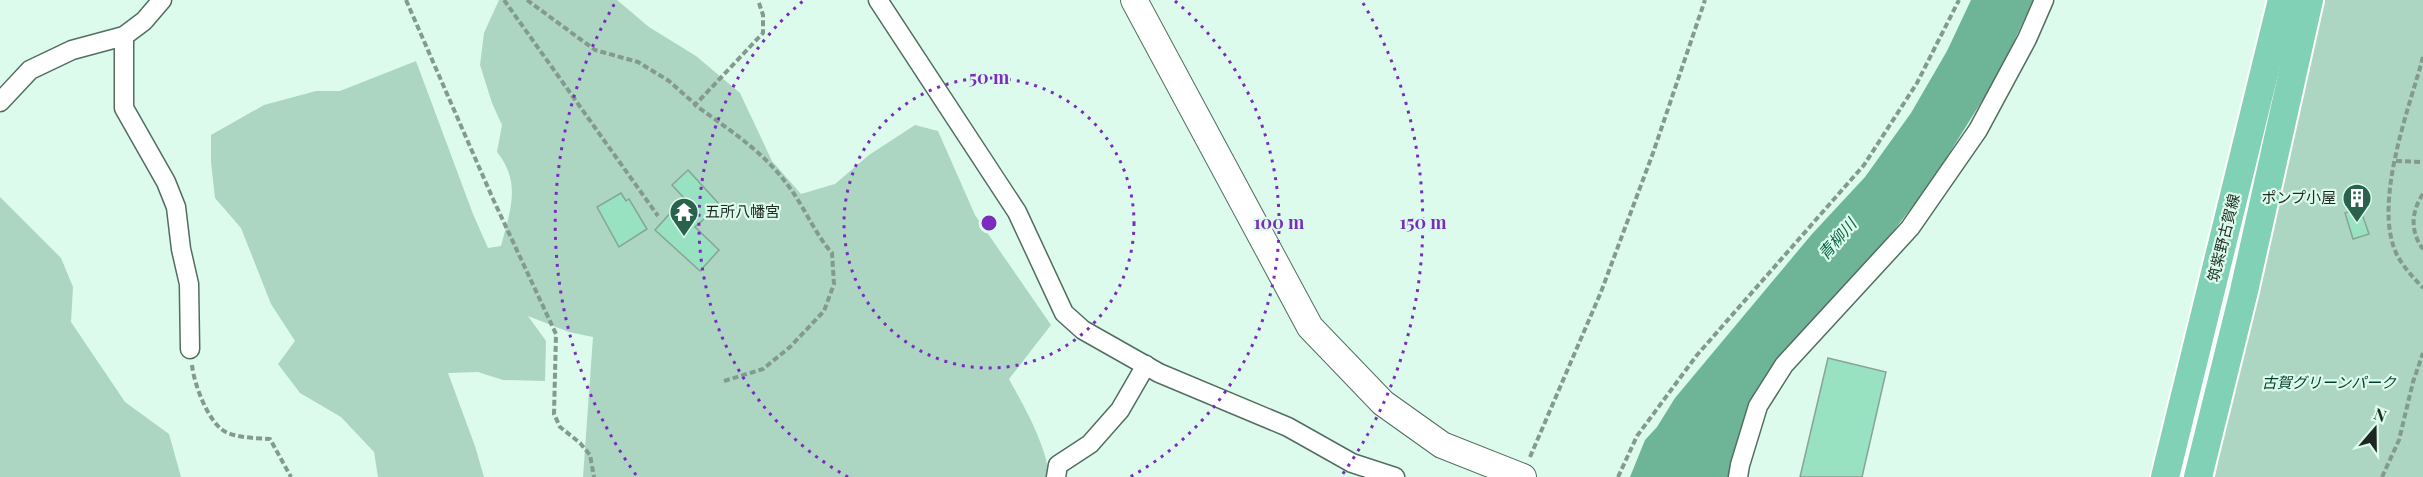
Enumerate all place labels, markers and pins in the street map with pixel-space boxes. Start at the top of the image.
building icon: ポンプ小屋 [2341,182,2373,224]
place label: ポンプ小屋 [2261,187,2336,207]
temple icon: 五所八幡宮 [668,196,700,238]
place label: 五所八幡宮 [705,201,780,221]
centre of rings [979,213,999,233]

